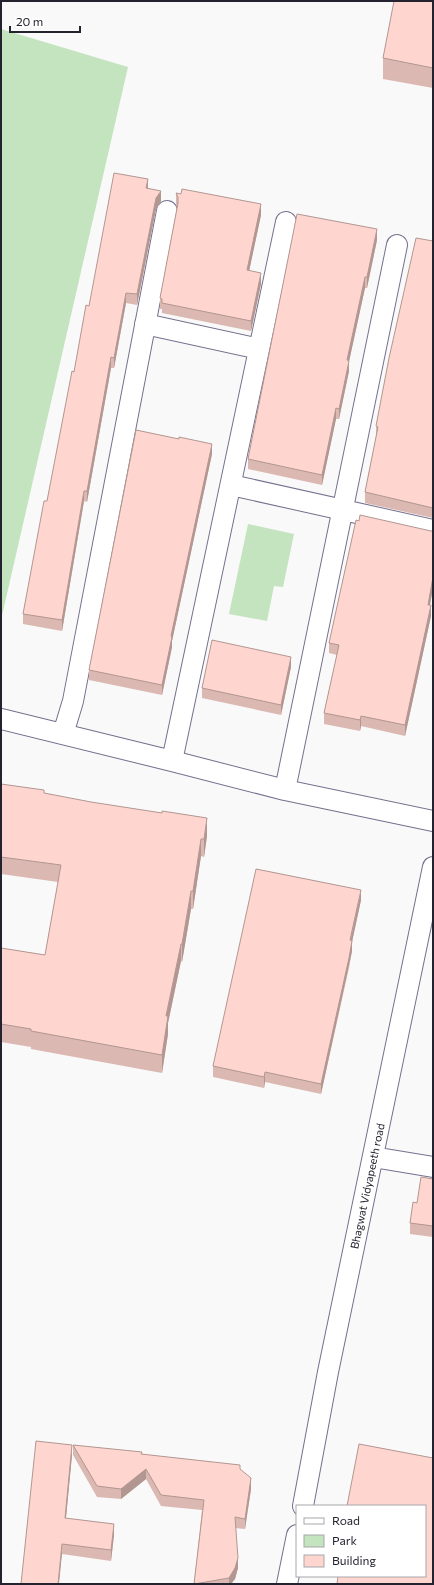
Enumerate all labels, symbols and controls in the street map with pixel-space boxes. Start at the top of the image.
scale bar [10,8,80,34]
text: 20 m [16,14,43,28]
street label: Bhagwat Vidyapeeth road [347,1122,387,1250]
legend [296,1505,426,1577]
text: Road [332,1513,360,1527]
text: Park [332,1533,358,1547]
text: Building [332,1553,376,1567]

